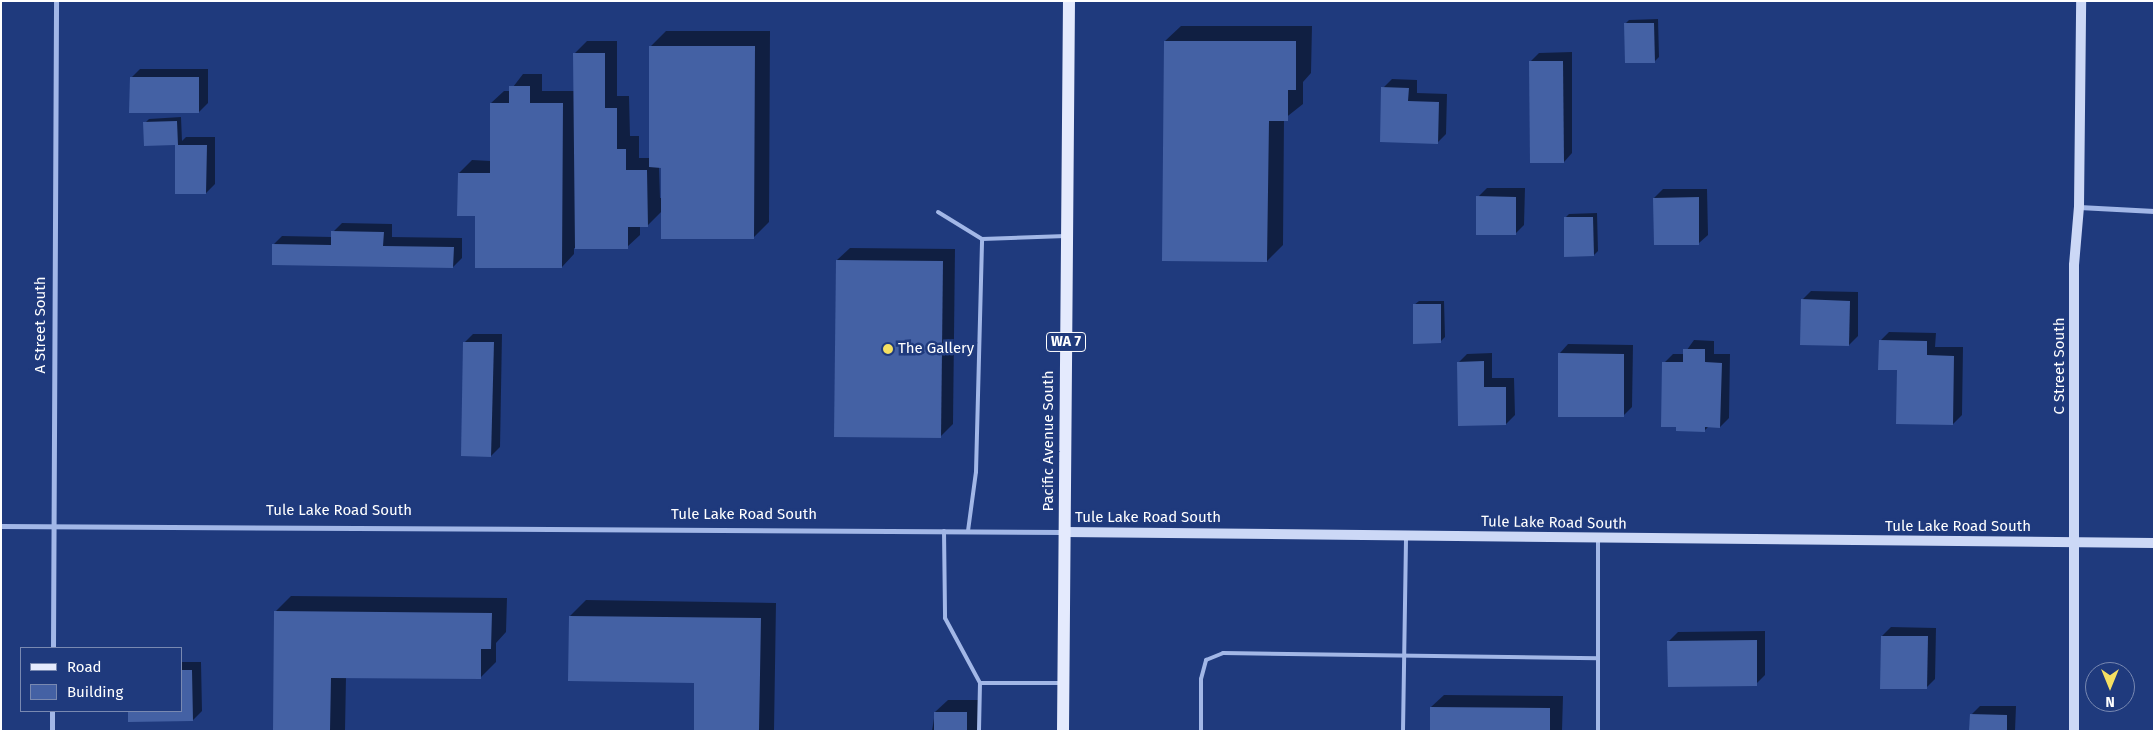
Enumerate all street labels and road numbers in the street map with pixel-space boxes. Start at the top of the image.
street label: A Street South [32,276,50,374]
street label: C Street South [2051,318,2069,414]
road number: WA 7 [1046,331,1086,354]
street label: Pacific Avenue South [1040,371,1058,511]
street label: Tule Lake Road South [266,502,412,520]
street label: Tule Lake Road South [671,506,817,524]
street label: Tule Lake Road South [1075,509,1221,527]
street label: Tule Lake Road South [1481,513,1627,533]
street label: Tule Lake Road South [1885,518,2031,536]

